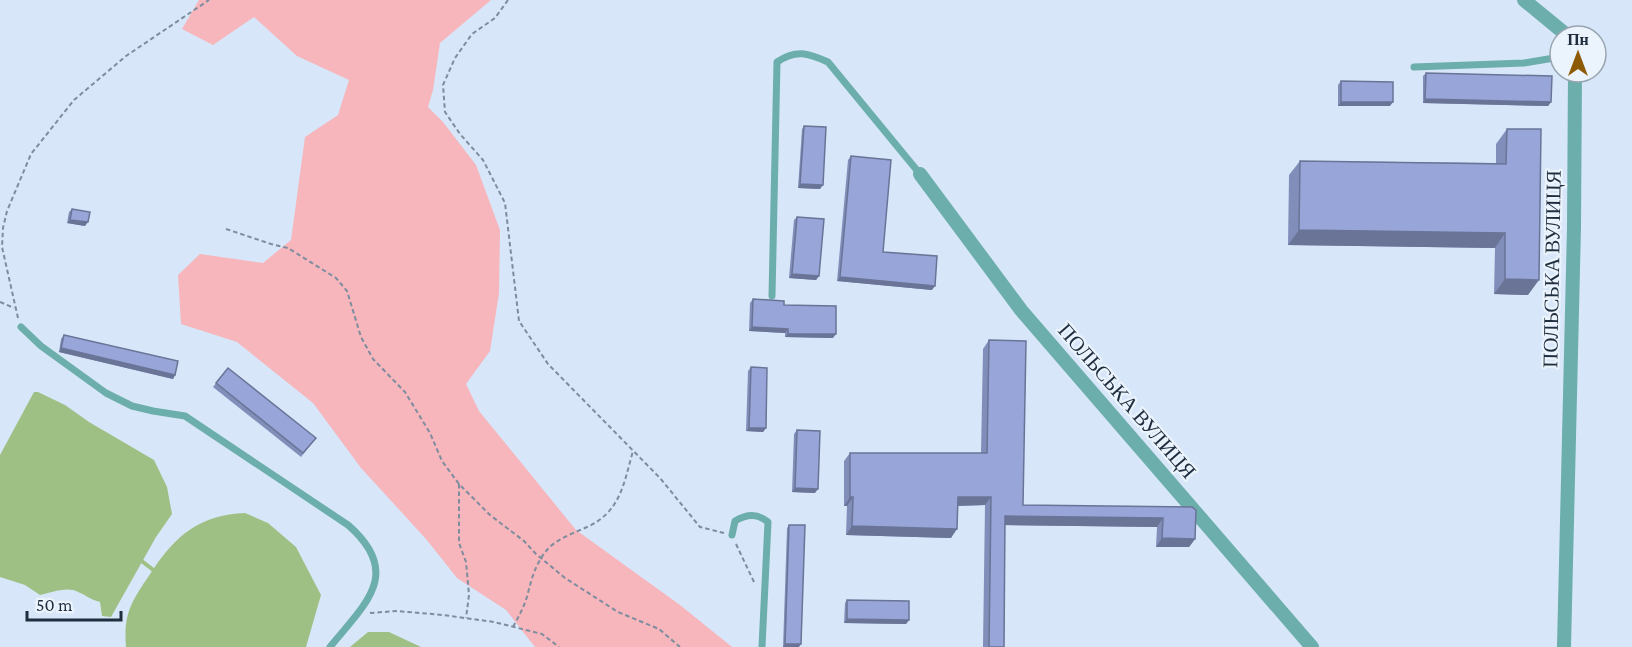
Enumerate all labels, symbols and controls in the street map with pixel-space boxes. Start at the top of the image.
north arrow [1548,24,1608,84]
text: Пн [1567,31,1589,48]
street label: ПОЛЬСЬКА ВУЛИЦЯ [1538,170,1566,368]
street label: ПОЛЬСЬКА ВУЛИЦЯ [1053,319,1201,483]
scale bar [27,584,122,622]
text: 50 m [36,595,73,615]

